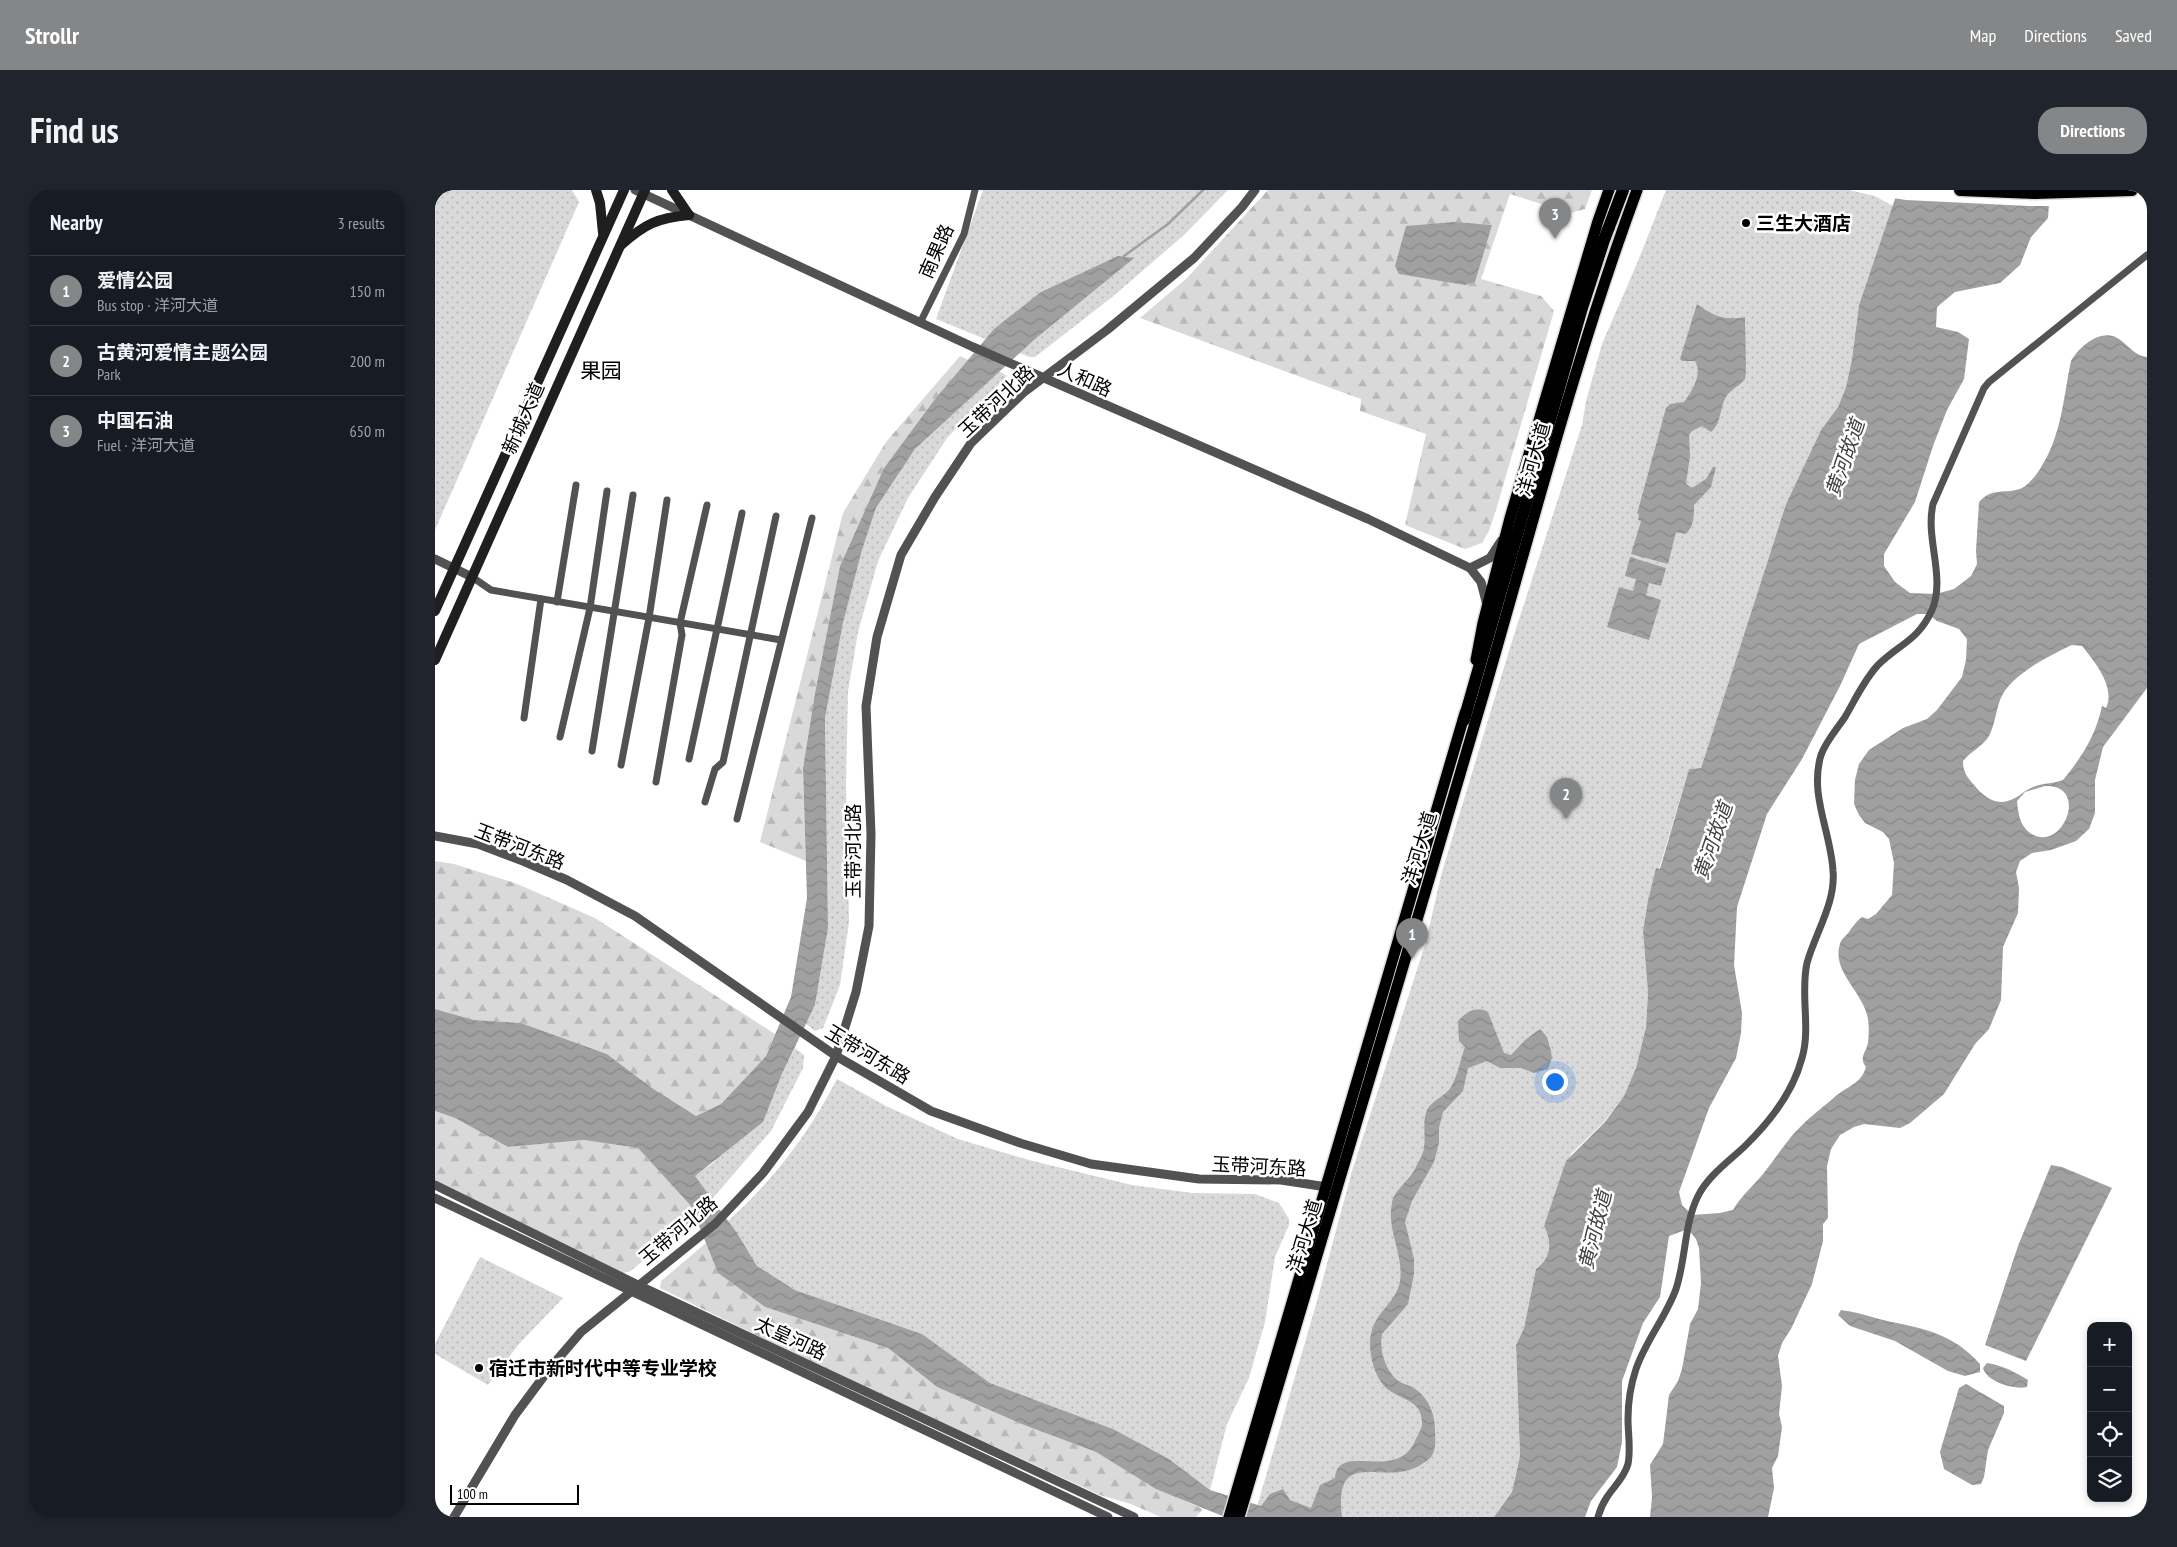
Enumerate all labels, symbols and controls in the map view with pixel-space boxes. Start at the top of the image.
text: Strollr [25,20,79,51]
text: Map [1970,24,1996,47]
text: Directions [2024,24,2087,47]
text: Saved [2115,24,2152,47]
text: Find us [30,107,119,153]
button: Directions [2038,107,2147,154]
pin: 3 [1539,198,1571,239]
text: Nearby [50,209,103,236]
place label: 三生大酒店 [1756,211,1851,235]
text: 3 results [338,213,385,233]
marker: 三生大酒店 [1740,217,1752,229]
street label: 南果路 [913,220,959,282]
text: 爱情公园 [97,268,173,292]
text: 1 [62,281,70,301]
text: 150 m [350,281,385,301]
text: Bus stop · 洋河大道 [97,295,218,315]
text: 古黄河爱情主题公园 [97,340,268,364]
text: 2 [62,351,70,371]
text: 200 m [350,351,385,371]
street label: 人和路 [1054,356,1116,402]
district label: 果园 [580,357,622,384]
street label: 玉带河北路 [953,360,1039,442]
text: Park [97,364,121,384]
street label: 新城大道 [497,378,549,458]
text: 中国石油 [97,408,173,432]
water label: 黄河故道 [1820,413,1871,500]
street label: 洋河大道 [1511,419,1555,499]
text: 3 [62,421,70,441]
text: 650 m [350,421,385,441]
text: Fuel · 洋河大道 [97,435,195,455]
pin: 2 [1550,778,1582,819]
water label: 黄河故道 [1688,796,1739,883]
street label: 玉带河北路 [841,803,865,899]
street label: 洋河大道 [1396,808,1442,888]
street label: 玉带河东路 [471,818,569,874]
pin: 1 [1396,918,1428,959]
street label: 玉带河东路 [821,1019,915,1089]
your location [1542,1069,1568,1095]
street label: 玉带河东路 [1211,1152,1307,1180]
water label: 黄河故道 [1573,1185,1618,1272]
street label: 玉带河北路 [634,1190,722,1270]
street label: 洋河大道 [1281,1196,1327,1276]
street label: 太皇河路 [751,1311,831,1365]
map controls [2087,1322,2132,1502]
button: + [2087,1322,2132,1367]
place label: 宿迁市新时代中等专业学校 [489,1356,717,1380]
marker: 宿迁市新时代中等专业学校 [473,1362,485,1374]
button: − [2087,1367,2132,1412]
button: locate [2087,1412,2132,1457]
button: layers [2087,1457,2132,1502]
scale bar [450,1482,579,1505]
text: 100 m [457,1485,488,1503]

